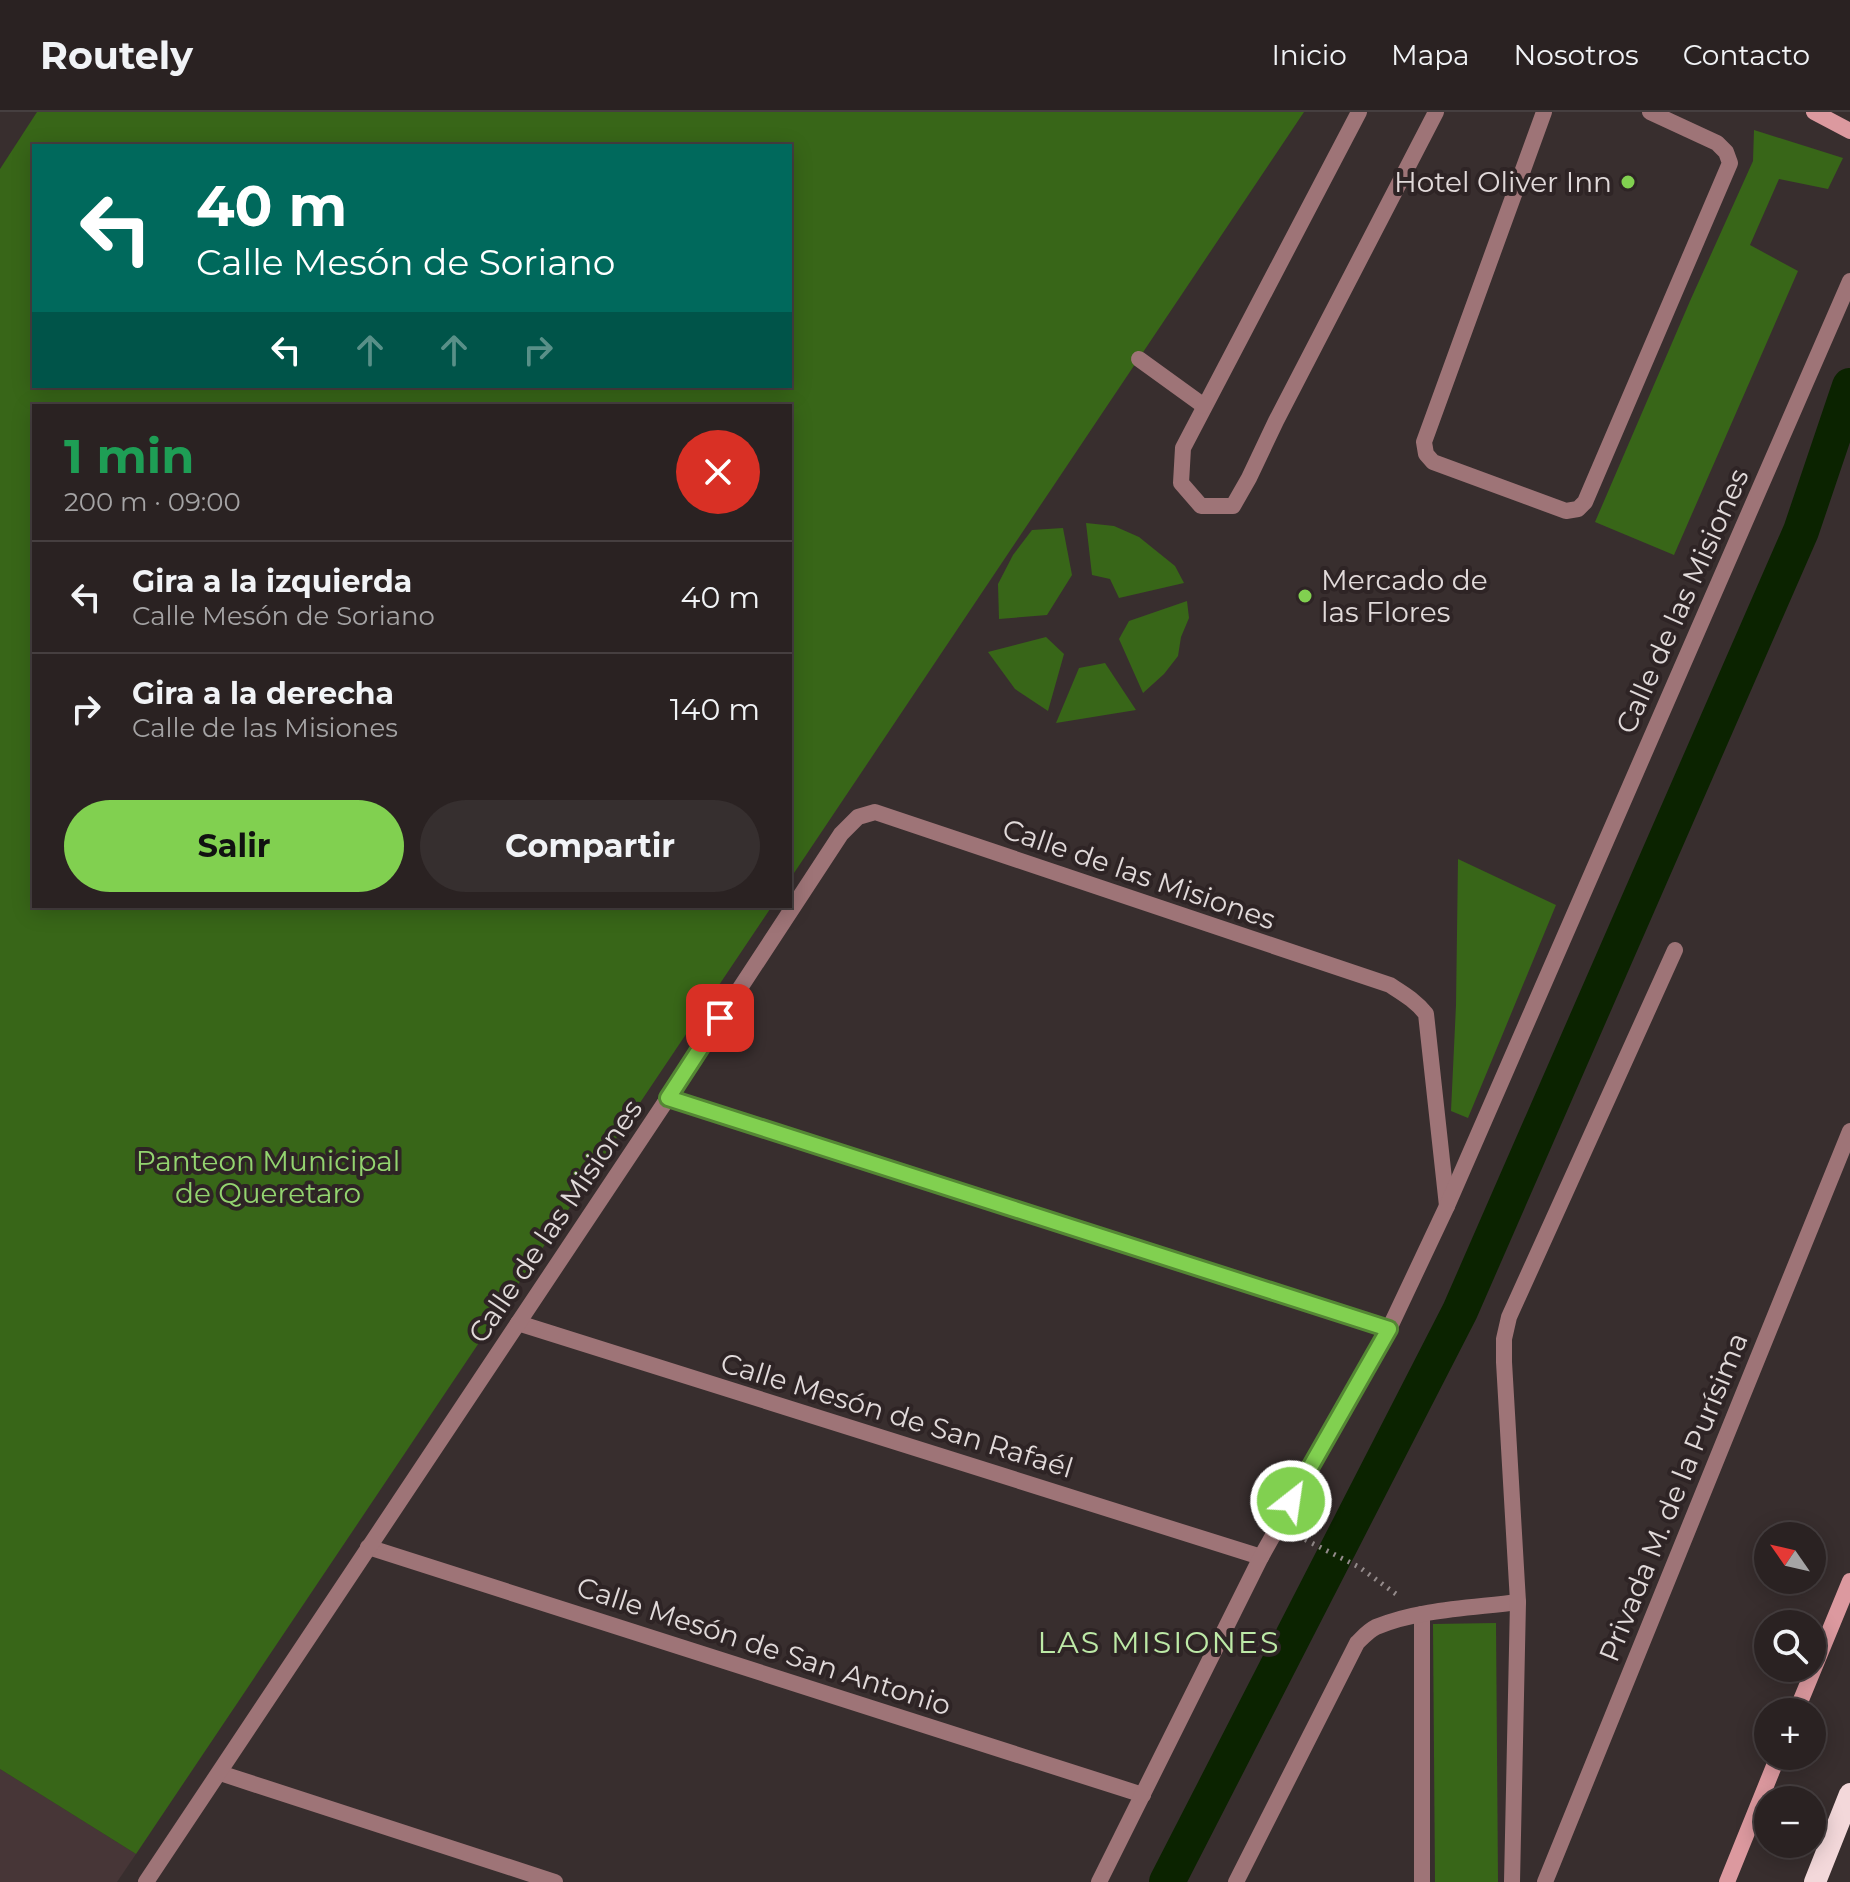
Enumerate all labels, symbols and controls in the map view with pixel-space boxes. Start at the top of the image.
text: Routely [40,32,193,79]
text: Inicio [1271,38,1347,72]
text: Mapa [1391,38,1470,72]
text: Nosotros [1514,38,1639,72]
text: Contacto [1683,38,1810,72]
place label: Hotel Oliver Inn [1394,165,1612,199]
text: 40 m [196,172,347,240]
marker: Hotel Oliver Inn [1619,173,1637,191]
icon: left [64,176,168,280]
text: Calle Mesón de Soriano [196,240,615,284]
icon: left [264,328,308,372]
icon: ahead [348,328,392,372]
icon: ahead [432,328,476,372]
icon: right [516,328,560,372]
text: 1 min [64,427,194,485]
button: close [676,430,760,514]
street label: Calle de las Misiones [1608,463,1756,739]
text: 200 m · 09:00 [64,486,241,518]
text: Gira a la izquierda [132,563,412,600]
place label: Mercado de las Flores [1321,563,1488,629]
icon: left [64,575,108,619]
text: 40 m [681,579,760,616]
marker: Mercado de las Flores [1296,587,1314,605]
text: Calle Mesón de Soriano [132,600,435,632]
text: Gira a la derecha [132,675,394,712]
icon: right [64,687,108,731]
text: 140 m [670,691,760,728]
text: Calle de las Misiones [132,712,398,744]
button: Salir [64,800,404,892]
button: Compartir [420,800,760,892]
street label: Calle de las Misiones [998,811,1280,937]
pin [686,984,754,1052]
icon: arrive [698,996,742,1040]
street label: Calle de las Misiones [461,1093,649,1349]
park label: Panteon Municipal de Queretaro [136,1144,400,1210]
street label: Privada M. de la Purísima [1591,1328,1755,1666]
street label: Calle Mesón de San Rafaél [717,1345,1077,1485]
position arrow [1249,1459,1333,1543]
north arrow [1754,1522,1826,1594]
map controls [1754,1522,1826,1858]
street label: Calle Mesón de San Antonio [573,1569,955,1723]
button: search [1754,1610,1826,1682]
district label: LAS MISIONES [1038,1624,1280,1661]
button: + [1754,1698,1826,1770]
button: − [1754,1786,1826,1858]

